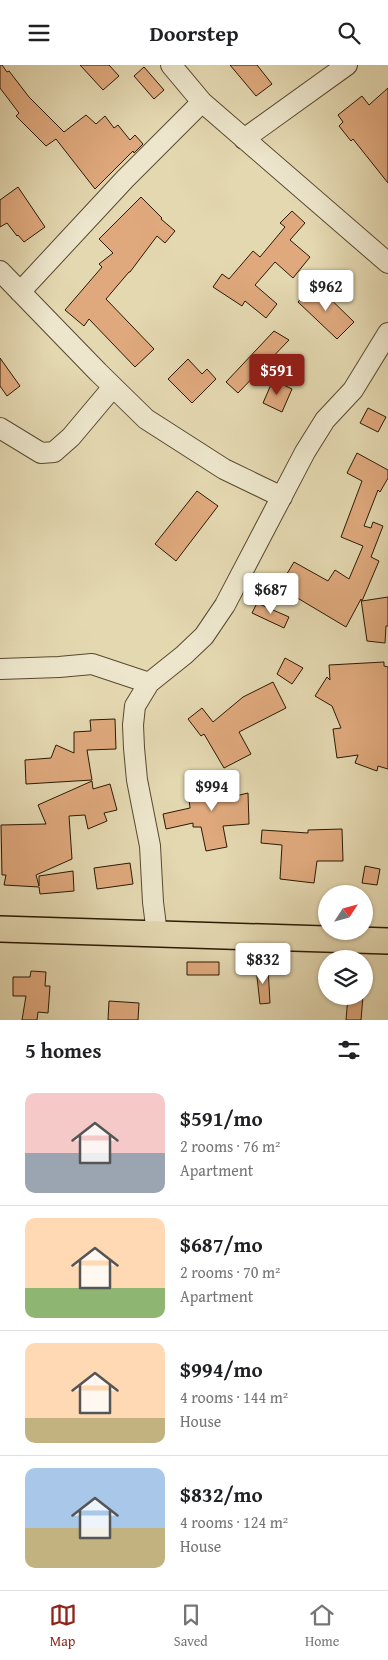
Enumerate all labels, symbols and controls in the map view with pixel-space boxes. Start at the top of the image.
text: Doorstep [150,17,238,49]
icon: menu [25,19,53,47]
icon: search [335,19,363,47]
pin: $962 [296,269,356,312]
text: $962 [309,274,343,298]
pin: $591 [247,353,307,396]
text: $591 [260,358,294,382]
pin: $687 [241,573,301,615]
text: $687 [254,577,288,601]
pin: $994 [182,769,242,812]
text: $994 [195,774,229,798]
north arrow [318,885,372,940]
map controls [318,885,373,1005]
pin: $832 [233,943,293,985]
text: $832 [246,947,280,971]
button: layers [318,950,373,1005]
text: 5 homes [25,1035,101,1066]
icon: filters [335,1036,363,1064]
text: $591/mo [180,1103,263,1134]
icon: home [65,1113,125,1173]
text: 2 rooms · 76 m² [180,1134,280,1158]
text: Apartment [180,1158,253,1182]
text: $687/mo [180,1229,263,1260]
icon: home [65,1238,125,1298]
text: 2 rooms · 70 m² [180,1260,280,1284]
text: Apartment [180,1284,253,1308]
text: $994/mo [180,1354,263,1385]
icon: home [65,1363,125,1423]
text: 4 rooms · 144 m² [180,1385,288,1409]
text: House [180,1409,221,1433]
text: $832/mo [180,1479,263,1510]
icon: home [65,1488,125,1548]
text: 4 rooms · 124 m² [180,1510,288,1534]
text: House [180,1534,221,1558]
tab: Map [49,1601,77,1651]
tab: Saved [174,1601,208,1651]
tab: Home [305,1601,339,1651]

